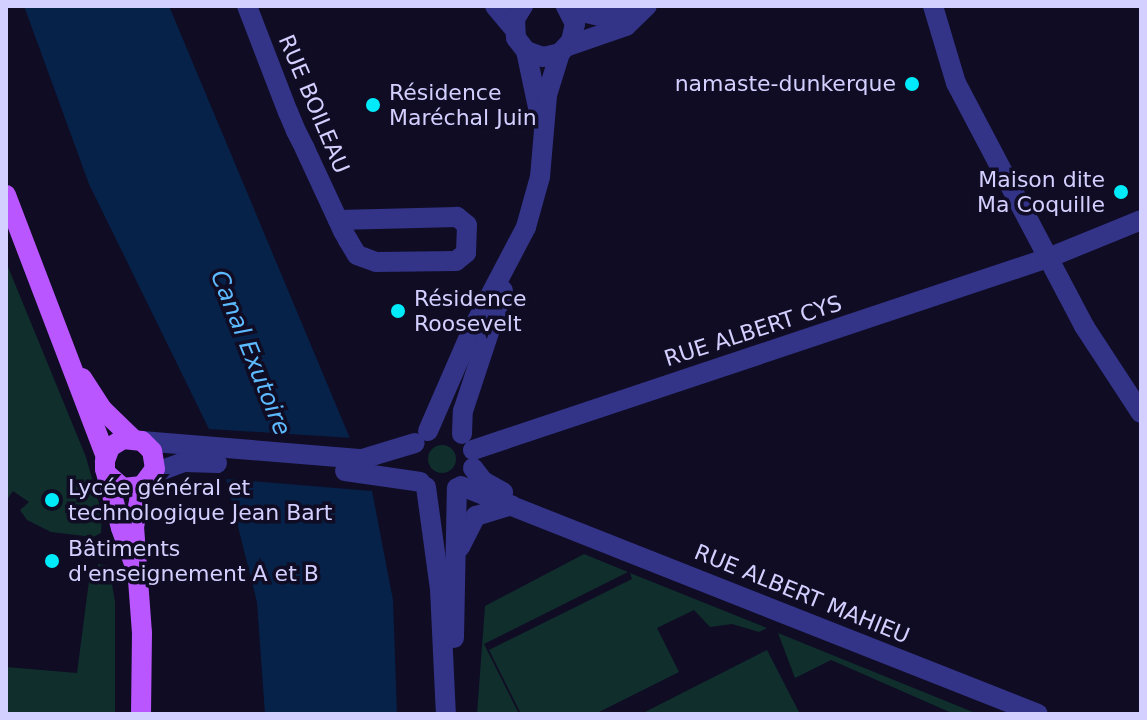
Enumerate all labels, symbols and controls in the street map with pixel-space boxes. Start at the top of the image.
street label: RUE BOILEAU [273,31,355,177]
place label: namaste-dunkerque [675,71,896,97]
marker: namaste-dunkerque [903,75,921,93]
place label: Résidence Maréchal Juin [389,79,537,130]
marker: Résidence Maréchal Juin [364,96,382,114]
place label: Maison dite Ma Coquille [977,166,1105,218]
marker: Maison dite Ma Coquille [1112,183,1130,201]
water label: Canal Exutoire [204,266,296,440]
place label: Résidence Roosevelt [414,285,526,336]
street label: RUE ALBERT CYS [661,290,845,372]
marker: Résidence Roosevelt [389,302,407,320]
place label: Lycée général et technologique Jean Bart [68,474,332,526]
marker: Lycée général et technologique Jean Bart [43,491,61,509]
place label: Bâtiments d'enseignement A et B [68,535,319,586]
street label: RUE ALBERT MAHIEU [691,539,913,649]
marker: Bâtiments d'enseignement A et B [43,552,61,570]

